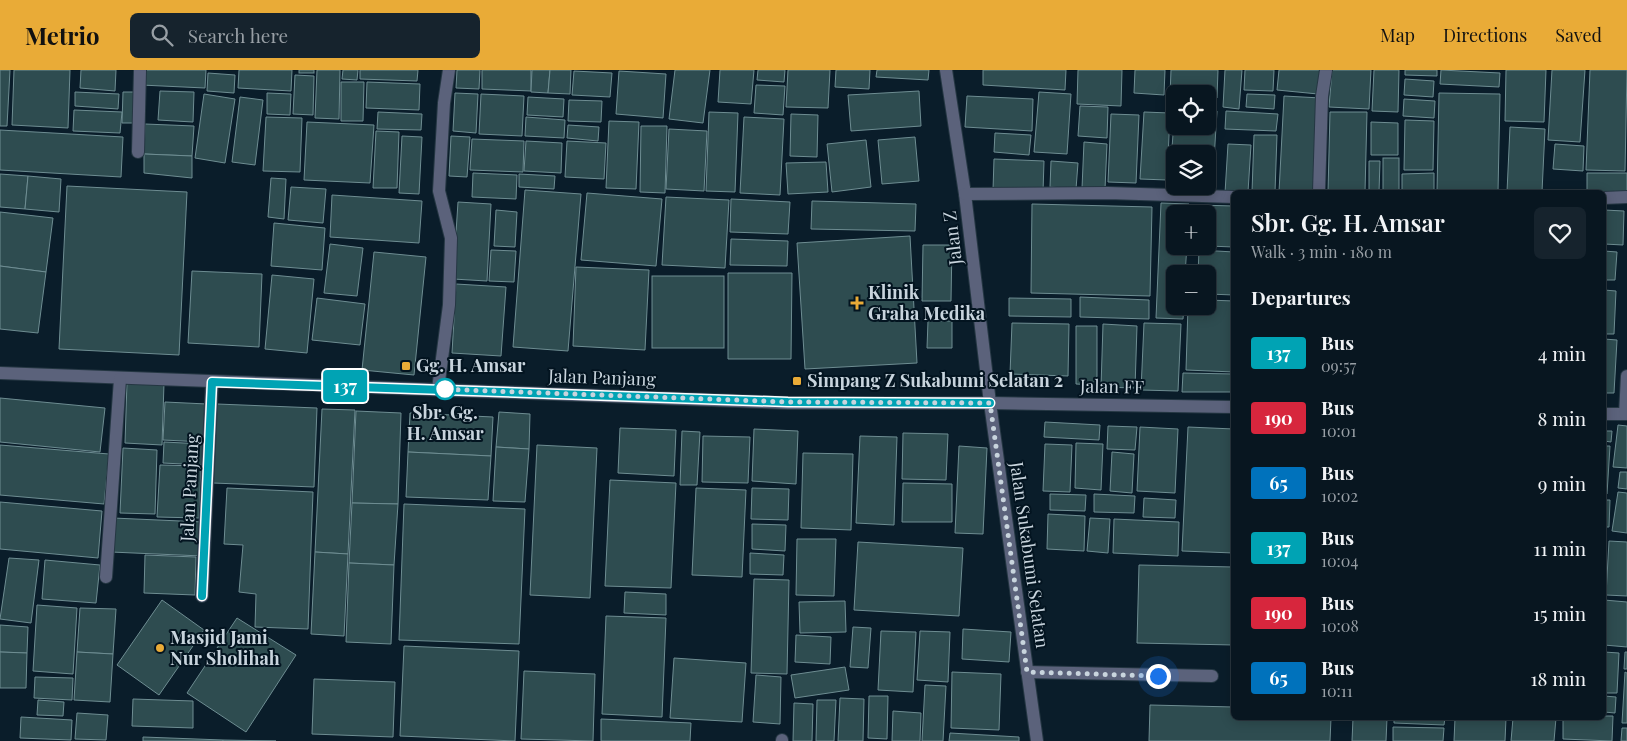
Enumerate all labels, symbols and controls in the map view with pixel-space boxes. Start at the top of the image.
search box [130,13,480,58]
text: Metrio [25,19,100,51]
icon: search [148,21,176,49]
text: Search here [188,22,288,48]
text: Map [1380,23,1415,47]
text: Directions [1443,23,1527,47]
text: Saved [1555,23,1602,47]
map controls [1166,85,1216,315]
button: locate [1166,85,1216,135]
button: layers [1166,145,1216,195]
button: + [1166,205,1216,255]
text: Sbr. Gg. H. Amsar [1251,206,1445,238]
button: heart [1534,207,1586,259]
street label: Jalan Z [937,210,967,268]
text: Walk · 3 min · 180 m [1251,241,1392,262]
button: − [1166,265,1216,315]
place label: Klinik Graha Medika [868,280,986,325]
text: Departures [1251,284,1351,310]
marker: Klinik Graha Medika [850,296,864,310]
text: Bus [1321,329,1354,355]
text: 4 min [1538,340,1586,366]
text: 137 [1267,341,1290,365]
place label: Gg. H. Amsar [416,353,526,377]
text: 09:57 [1321,355,1356,376]
marker: Gg. H. Amsar [400,360,412,372]
street label: Jalan Panjang [547,363,657,391]
place label: Simpang Z Sukabumi Selatan 2 [807,368,1063,392]
line badge: 137 [316,370,374,402]
street label: Jalan FF [1079,373,1144,399]
text: 137 [333,374,357,398]
marker: Simpang Z Sukabumi Selatan 2 [791,375,803,387]
marker: Sbr. Gg. H. Amsar [434,378,456,400]
text: Bus [1321,394,1354,420]
place label: Sbr. Gg. H. Amsar [406,400,484,445]
text: 8 min [1538,405,1586,431]
text: 190 [1264,406,1293,430]
text: 10:01 [1321,420,1356,441]
street label: Jalan Panjang [174,433,204,543]
street label: Jalan Sukabumi Selatan [1005,459,1055,650]
text: Bus [1321,459,1354,485]
text: 9 min [1538,470,1586,496]
text: 65 [1269,471,1288,495]
text: 10:02 [1321,485,1358,506]
text: Bus [1321,524,1354,550]
text: 11 min [1533,535,1586,561]
text: 137 [1267,536,1290,560]
text: 10:04 [1321,550,1358,571]
text: Bus [1321,589,1354,615]
text: 15 min [1533,600,1586,626]
text: 190 [1264,601,1293,625]
text: 10:08 [1321,615,1359,636]
place label: Masjid Jami Nur Sholihah [170,625,280,670]
marker: Masjid Jami Nur Sholihah [154,642,166,654]
text: Bus [1321,654,1354,680]
your location [1146,664,1171,689]
text: 18 min [1531,665,1586,691]
text: 65 [1269,666,1288,690]
text: 10:11 [1321,680,1353,701]

